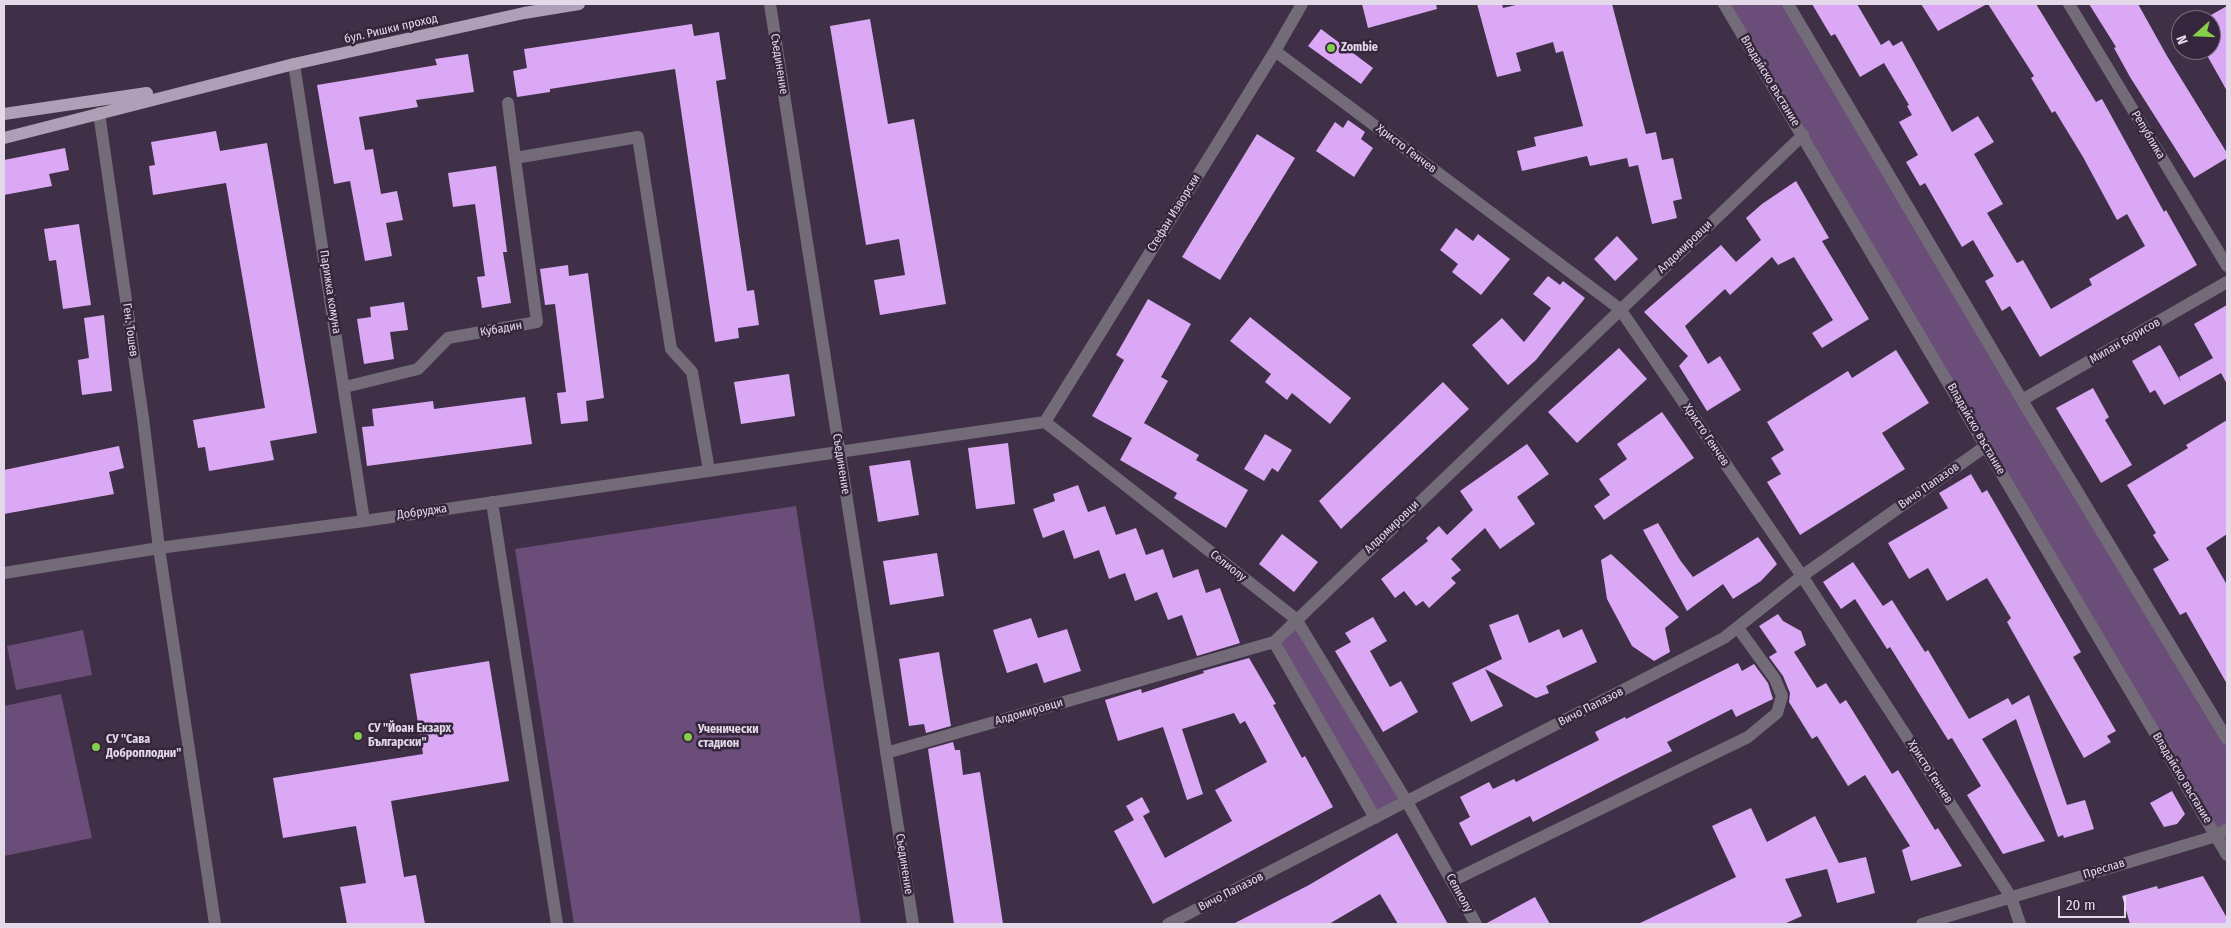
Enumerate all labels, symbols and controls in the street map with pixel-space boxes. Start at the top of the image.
north arrow [2171,10,2221,60]
street label: бул. Ришки проход [343,11,439,47]
street label: Съединение [767,33,791,95]
street label: Владайско въстание [1737,33,1803,129]
text: N [2173,33,2192,47]
place label: Zombie [1341,41,1378,55]
marker: Zombie [1325,42,1337,54]
street label: Република [2128,108,2168,162]
street label: Христо Генчев [1373,122,1439,176]
street label: Стефан Изворски [1144,172,1204,254]
street label: Алдомировци [1655,217,1715,277]
street label: Парижка комуна [316,249,344,335]
street label: Ген. Тошев [119,302,141,358]
street label: Милан Борисов [2087,315,2163,367]
street label: Кубадин [479,318,523,340]
street label: Владайско въстание [1944,381,2008,477]
street label: Христо Генчев [1680,401,1732,469]
street label: Съединение [829,433,853,495]
street label: Вичо Папазов [1896,460,1962,512]
street label: Алдомировци [1362,497,1422,557]
street label: Добруджа [396,501,448,523]
street label: Селиолу [1207,547,1249,585]
street label: Вичо Папазов [1556,684,1626,730]
street label: Алдомировци [993,695,1065,729]
place label: СУ "Йоан Екзарх Български" [368,722,451,750]
place label: Ученически стадион [698,723,759,751]
marker: СУ "Йоан Екзарх Български" [352,730,364,742]
street label: Владайско въстание [2149,730,2215,826]
marker: Ученически стадион [682,731,694,743]
place label: СУ "Сава Доброплодни" [106,733,181,761]
street label: Христо Генчев [1904,738,1956,806]
marker: СУ "Сава Доброплодни" [90,741,102,753]
street label: Съединение [892,833,916,895]
street label: Преслав [2081,856,2127,882]
street label: Вичо Папазов [1196,869,1266,915]
street label: Селиолу [1443,871,1475,915]
scale bar [2061,886,2128,918]
text: 20 m [2066,896,2096,914]

